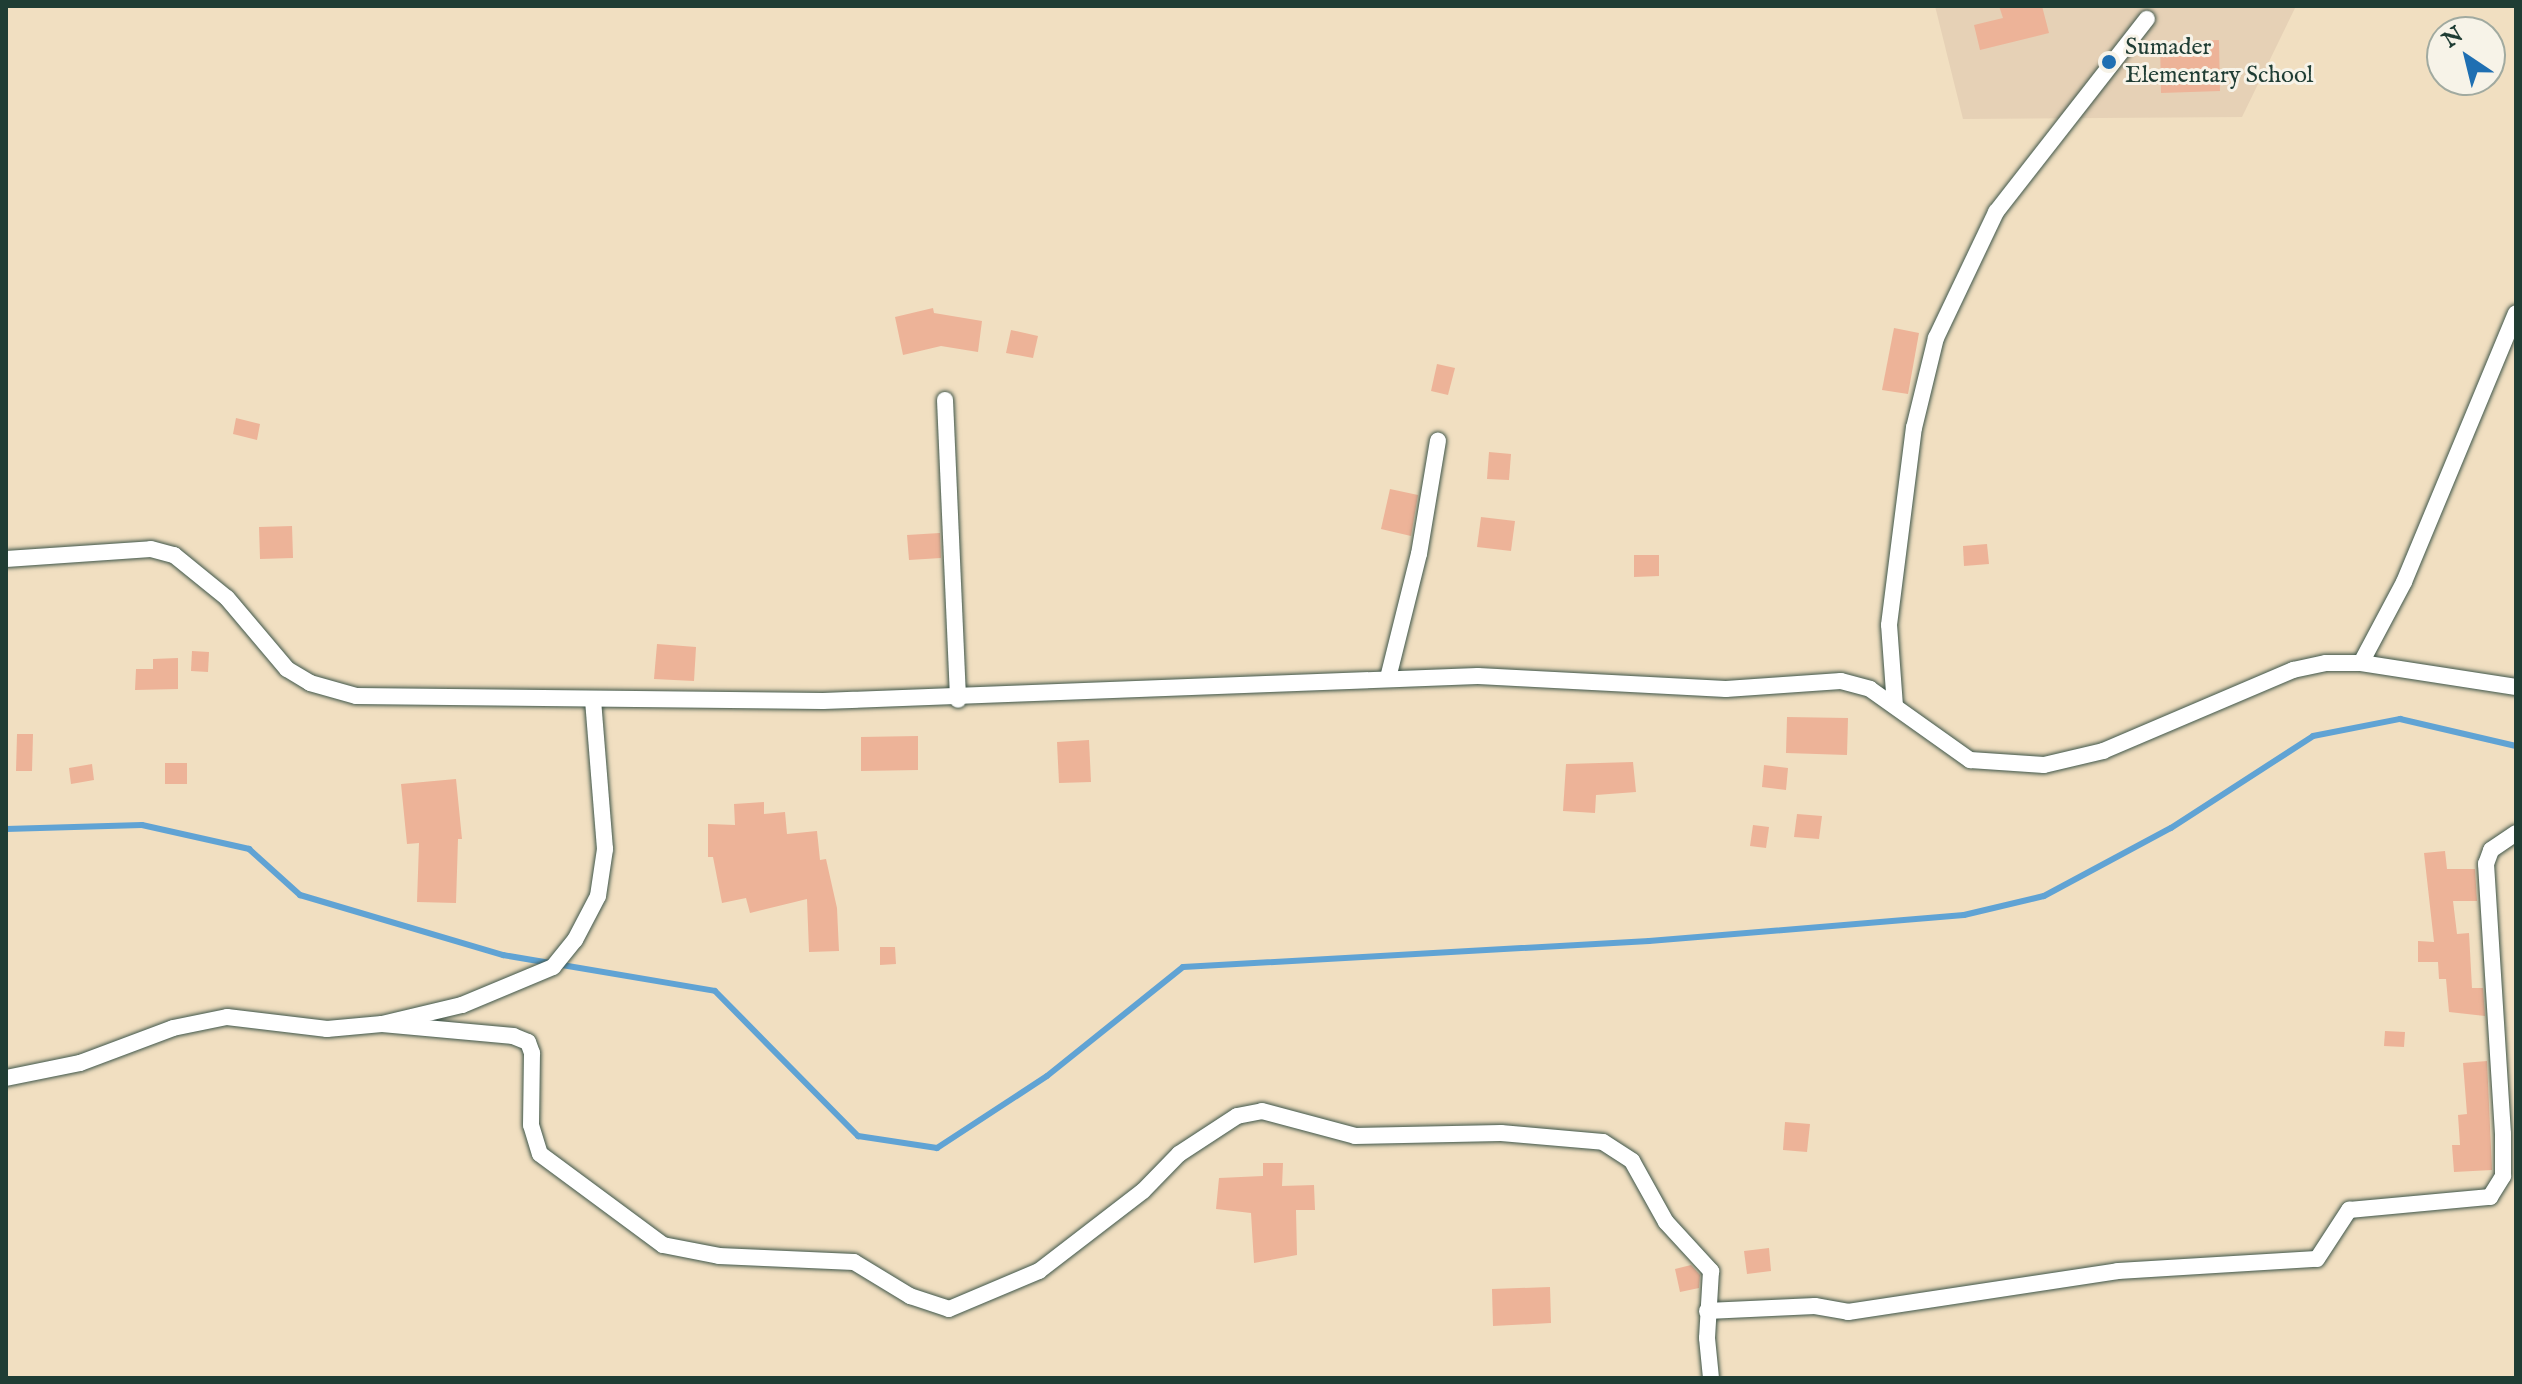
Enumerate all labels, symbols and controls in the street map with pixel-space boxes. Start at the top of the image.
north arrow [2426,16,2506,96]
text: N [2438,21,2469,55]
place label: Sumader Elementary School [2125,34,2313,90]
marker: Sumader Elementary School [2100,53,2118,71]

